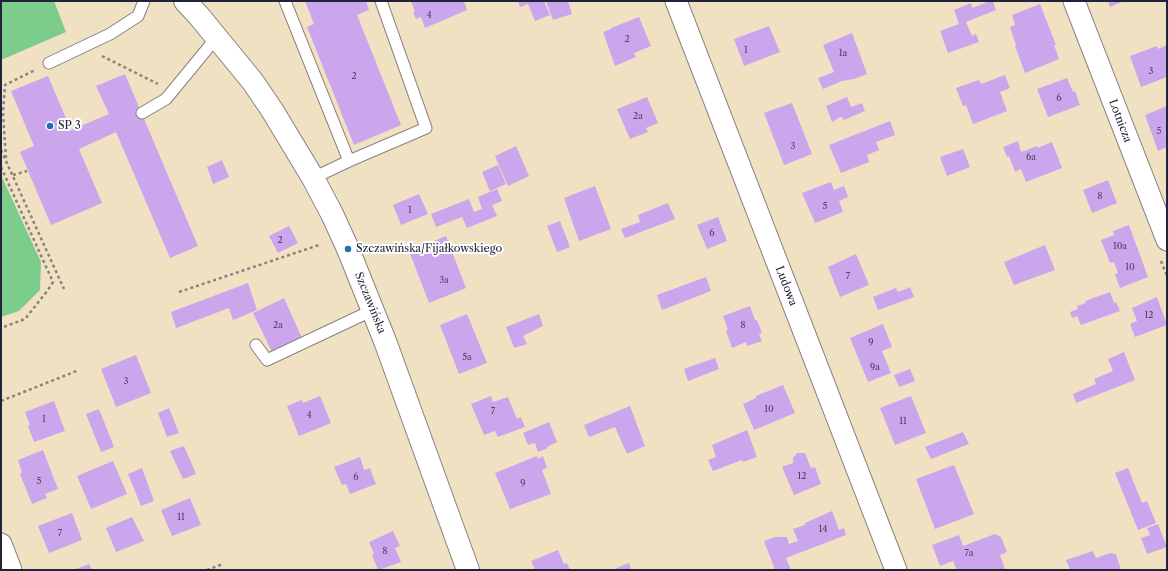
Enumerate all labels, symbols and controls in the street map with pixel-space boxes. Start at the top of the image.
house number: 4 [426,10,432,20]
house number: 2 [624,34,630,44]
house number: 1 [744,45,748,55]
house number: 1a [839,48,847,58]
house number: 3 [1149,66,1153,76]
house number: 2 [351,71,357,81]
house number: 6 [1056,93,1062,103]
street label: Lotnicza [1106,97,1134,145]
house number: 2a [633,111,643,121]
place label: SP 3 [58,119,81,133]
marker: SP 3 [45,121,55,131]
house number: 5 [1157,126,1161,136]
house number: 3 [791,141,795,151]
house number: 6a [1026,152,1036,162]
house number: 8 [1097,191,1103,201]
house number: 5 [823,201,827,211]
house number: 1 [408,205,412,215]
house number: 6 [709,228,715,238]
house number: 2 [277,235,283,245]
house number: 10a [1113,241,1127,251]
place label: Szczawińska/Fijałkowskiego [356,242,502,256]
marker: Szczawińska/Fijałkowskiego [343,244,353,254]
house number: 10 [1125,262,1135,272]
street label: Ludowa [772,264,800,308]
street label: Szczawińska [352,270,388,336]
house number: 7 [846,271,850,281]
house number: 3a [439,275,449,285]
house number: 12 [1145,310,1153,320]
house number: 2a [273,320,283,330]
house number: 8 [740,320,746,330]
house number: 9 [868,337,874,347]
house number: 5a [462,352,472,362]
house number: 9a [870,362,880,372]
house number: 3 [124,376,128,386]
house number: 10 [764,404,774,414]
house number: 7 [491,406,495,416]
house number: 4 [306,410,312,420]
house number: 1 [42,414,46,424]
house number: 11 [899,416,907,426]
house number: 12 [798,471,806,481]
house number: 6 [353,472,359,482]
house number: 5 [37,476,41,486]
house number: 9 [520,478,526,488]
house number: 11 [177,512,185,522]
house number: 14 [819,524,827,534]
house number: 7 [58,528,62,538]
house number: 8 [382,546,388,556]
house number: 7a [964,548,974,558]

